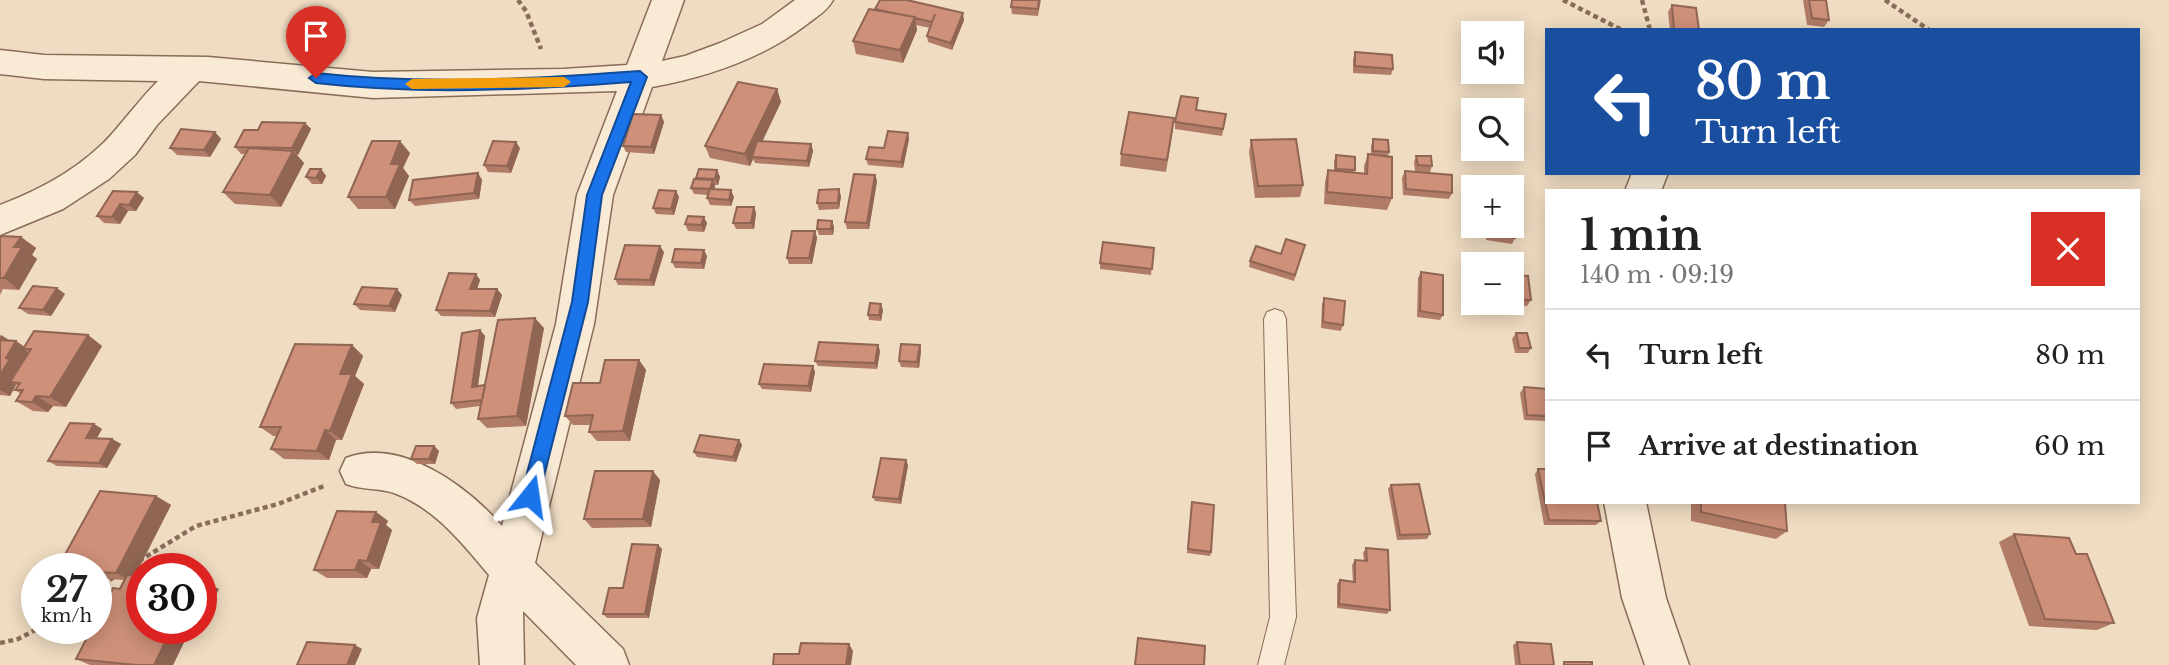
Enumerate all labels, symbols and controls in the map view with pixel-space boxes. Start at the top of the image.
pin [286,6,346,78]
icon: arrive [297,17,335,55]
map controls [1461,21,1524,315]
button: sound [1461,21,1524,84]
text: 80 m [1695,51,1830,112]
icon: left [1580,56,1671,147]
button: search [1461,98,1524,161]
text: Turn left [1695,112,1841,152]
button: + [1461,175,1524,238]
text: 1 min [1580,209,1702,261]
button: close [2031,212,2105,286]
button: − [1461,252,1524,315]
text: 140 m · 09:19 [1580,261,1734,289]
icon: left [1580,336,1618,374]
text: Turn left [1639,339,1763,371]
text: 80 m [2035,339,2105,371]
icon: arrive [1580,427,1618,465]
text: Arrive at destination [1639,430,1919,462]
text: 60 m [2034,430,2105,462]
position arrow [493,459,567,533]
speed limit sign: 30 [126,553,217,644]
text: 27 [46,568,87,611]
text: km/h [41,605,92,627]

